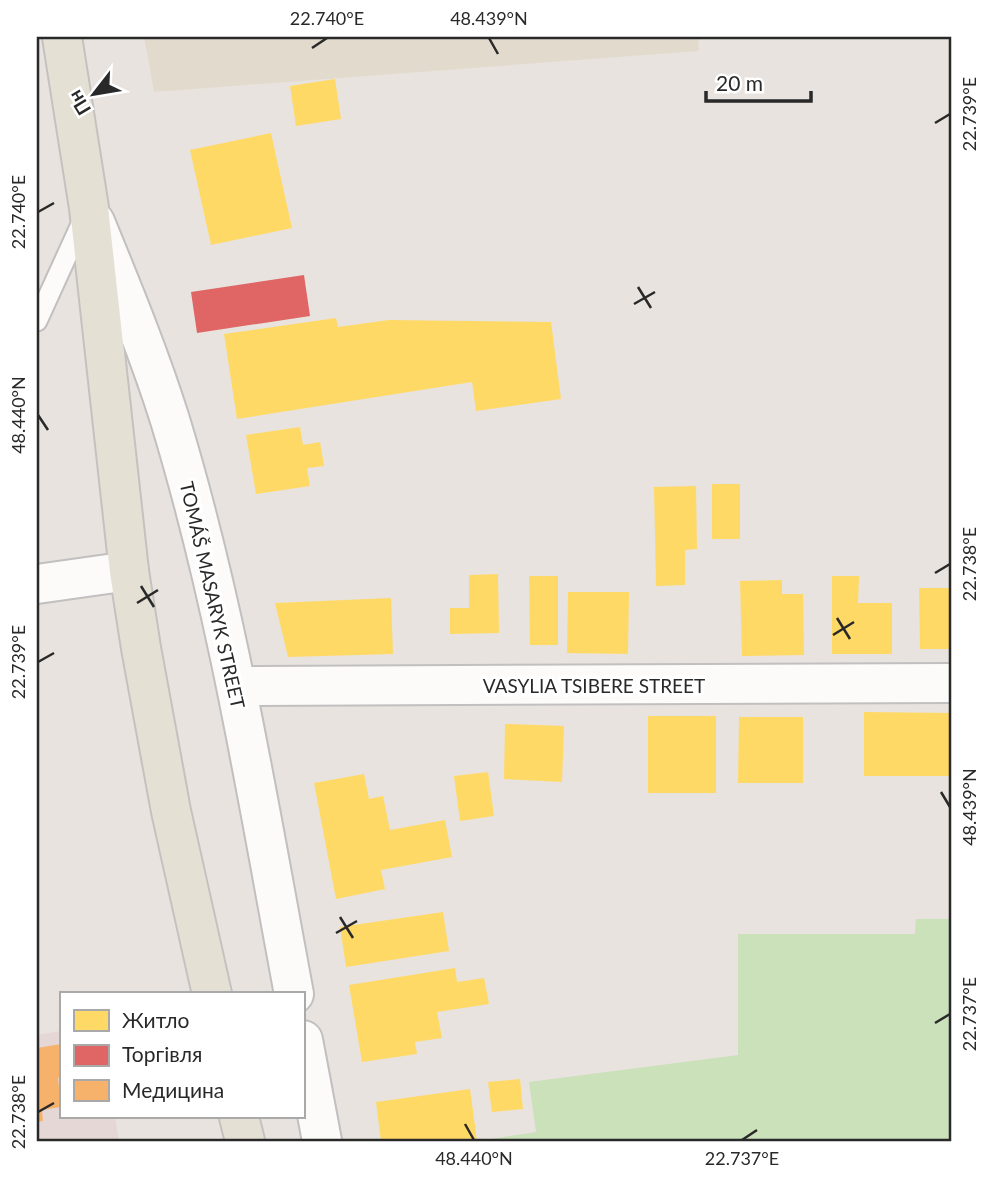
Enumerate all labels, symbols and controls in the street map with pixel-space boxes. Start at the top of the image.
text: 22.740°E [290,7,364,29]
text: 48.439°N [450,7,528,29]
north arrow [60,60,130,130]
scale bar [706,60,810,104]
text: 20 m [716,70,763,95]
text: 22.739°E [958,77,980,151]
text: Пн [63,86,95,120]
text: 22.740°E [7,175,29,249]
text: 48.440°N [7,376,29,454]
street label: TOMÁŠ MASARYK STREET [176,479,250,711]
text: 22.738°E [958,527,980,601]
text: 22.739°E [7,625,29,699]
street label: VASYLIA TSIBERE STREET [483,674,705,697]
text: 48.439°N [958,768,980,846]
text: 22.737°E [958,977,980,1051]
legend [60,992,304,1118]
text: Житло [122,1007,190,1032]
text: Торгівля [122,1041,202,1066]
text: 22.738°E [7,1075,29,1149]
text: Медицина [122,1077,224,1102]
text: 48.440°N [435,1147,513,1169]
text: 22.737°E [705,1147,779,1169]

